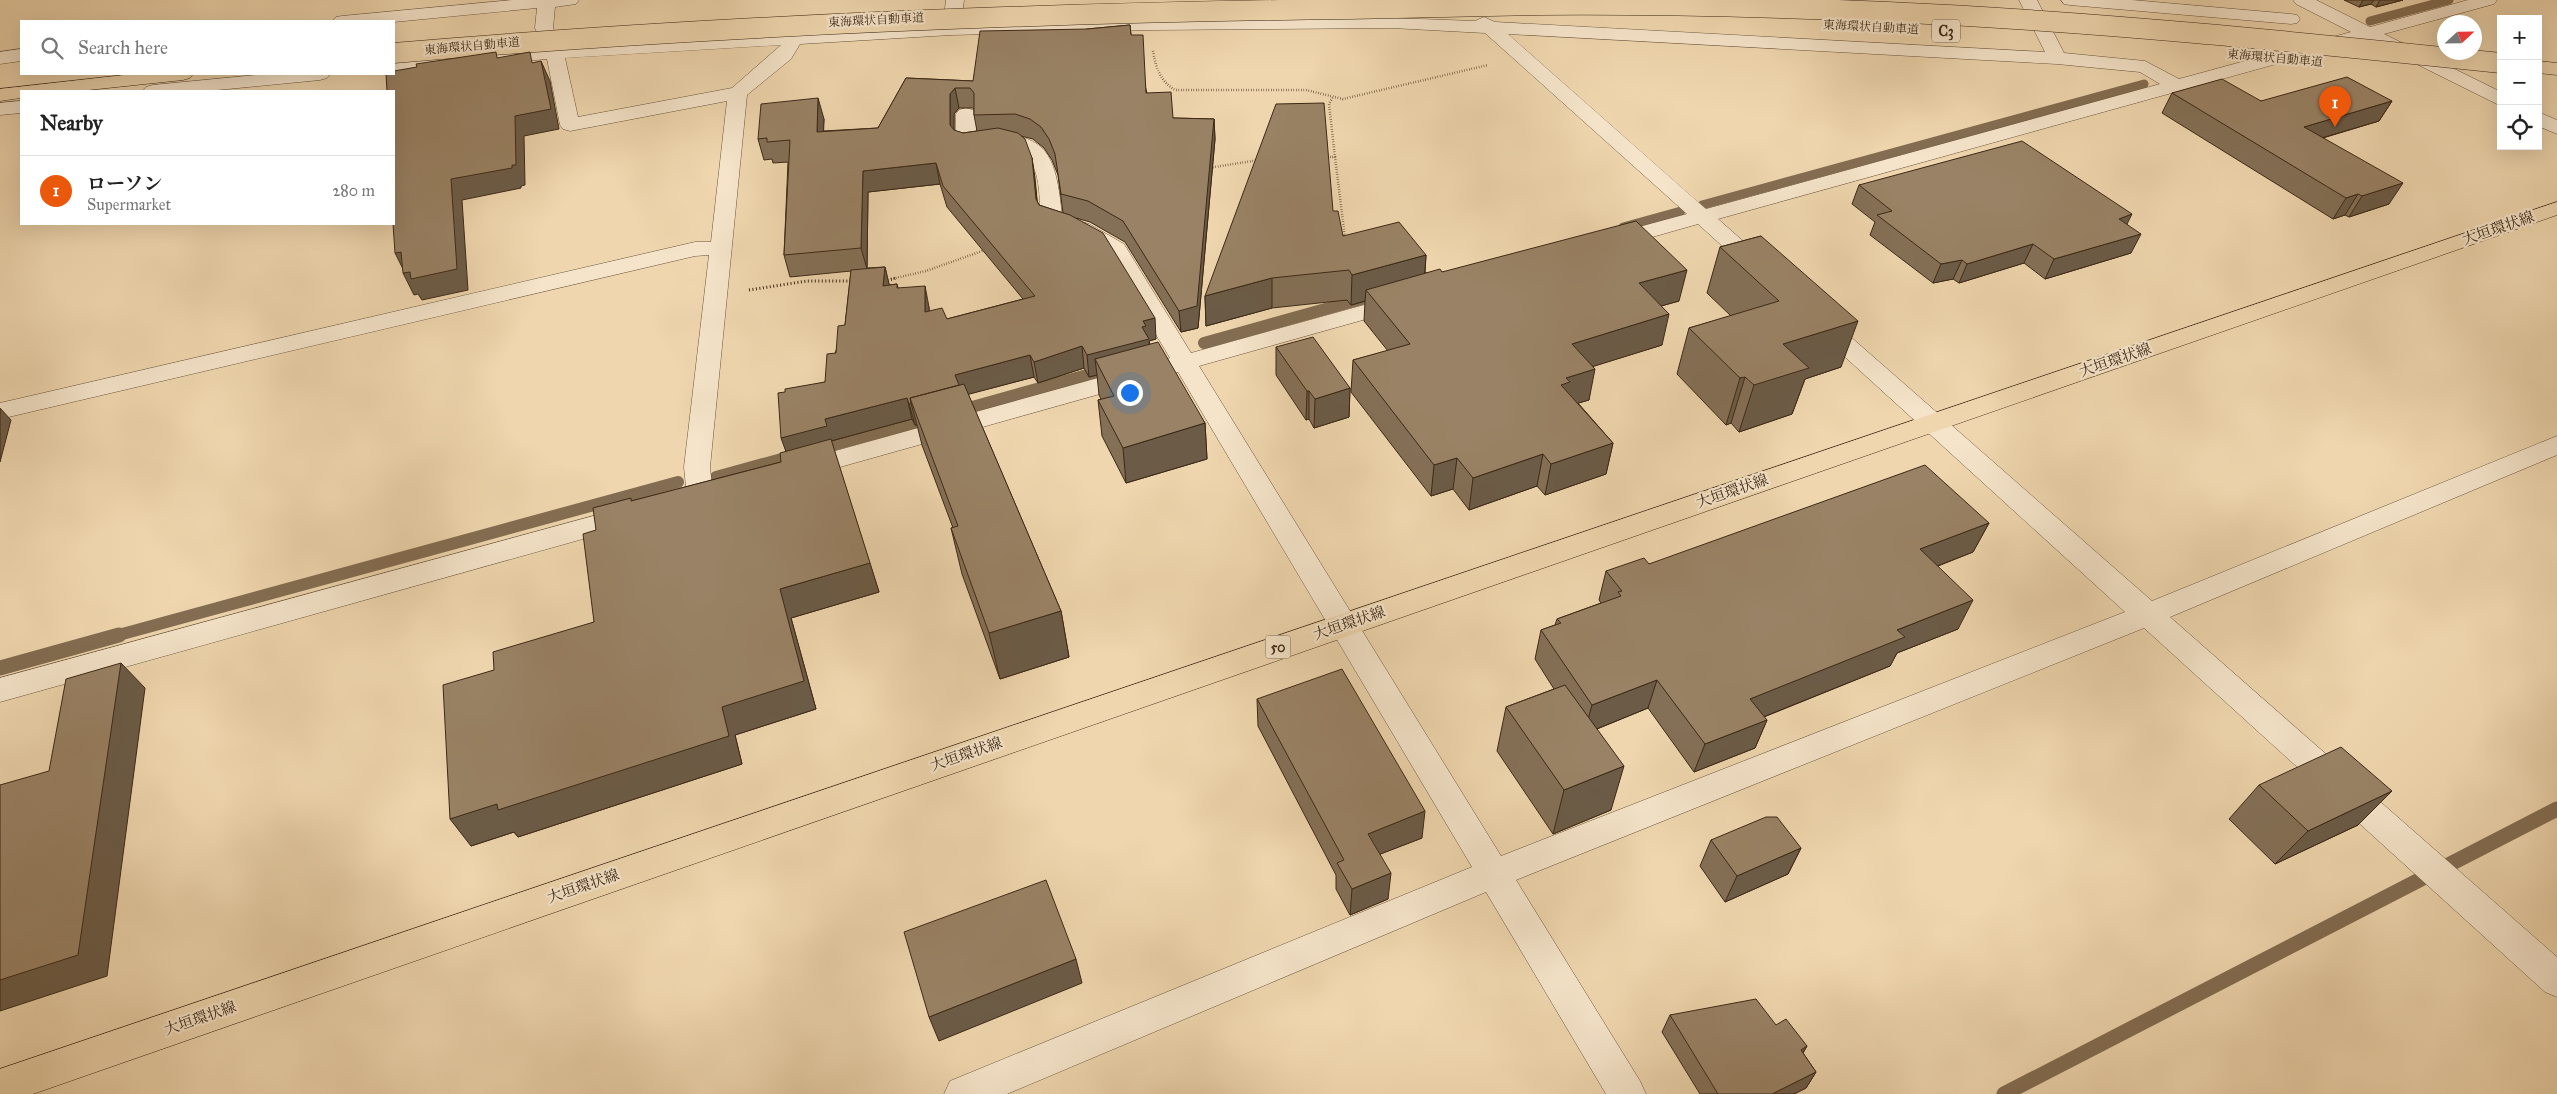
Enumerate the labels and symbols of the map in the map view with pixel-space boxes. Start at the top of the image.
street label: 東海環状自動車道 [828,10,924,30]
north arrow [2437,15,2482,60]
street label: 東海環状自動車道 [1823,17,1919,37]
road number: C3 [1932,20,1960,42]
street label: 東海環状自動車道 [424,35,520,57]
street label: 東海環状自動車道 [2227,47,2323,69]
pin: 1 [2319,86,2351,127]
street label: 大垣環状線 [2460,207,2536,249]
street label: 大垣環状線 [2077,339,2153,381]
your location [1117,380,1143,406]
street label: 大垣環状線 [1694,470,1770,512]
street label: 大垣環状線 [1311,602,1387,644]
road number: 50 [1266,636,1290,659]
street label: 大垣環状線 [928,733,1004,775]
street label: 大垣環状線 [545,865,621,907]
street label: 大垣環状線 [162,997,238,1039]

